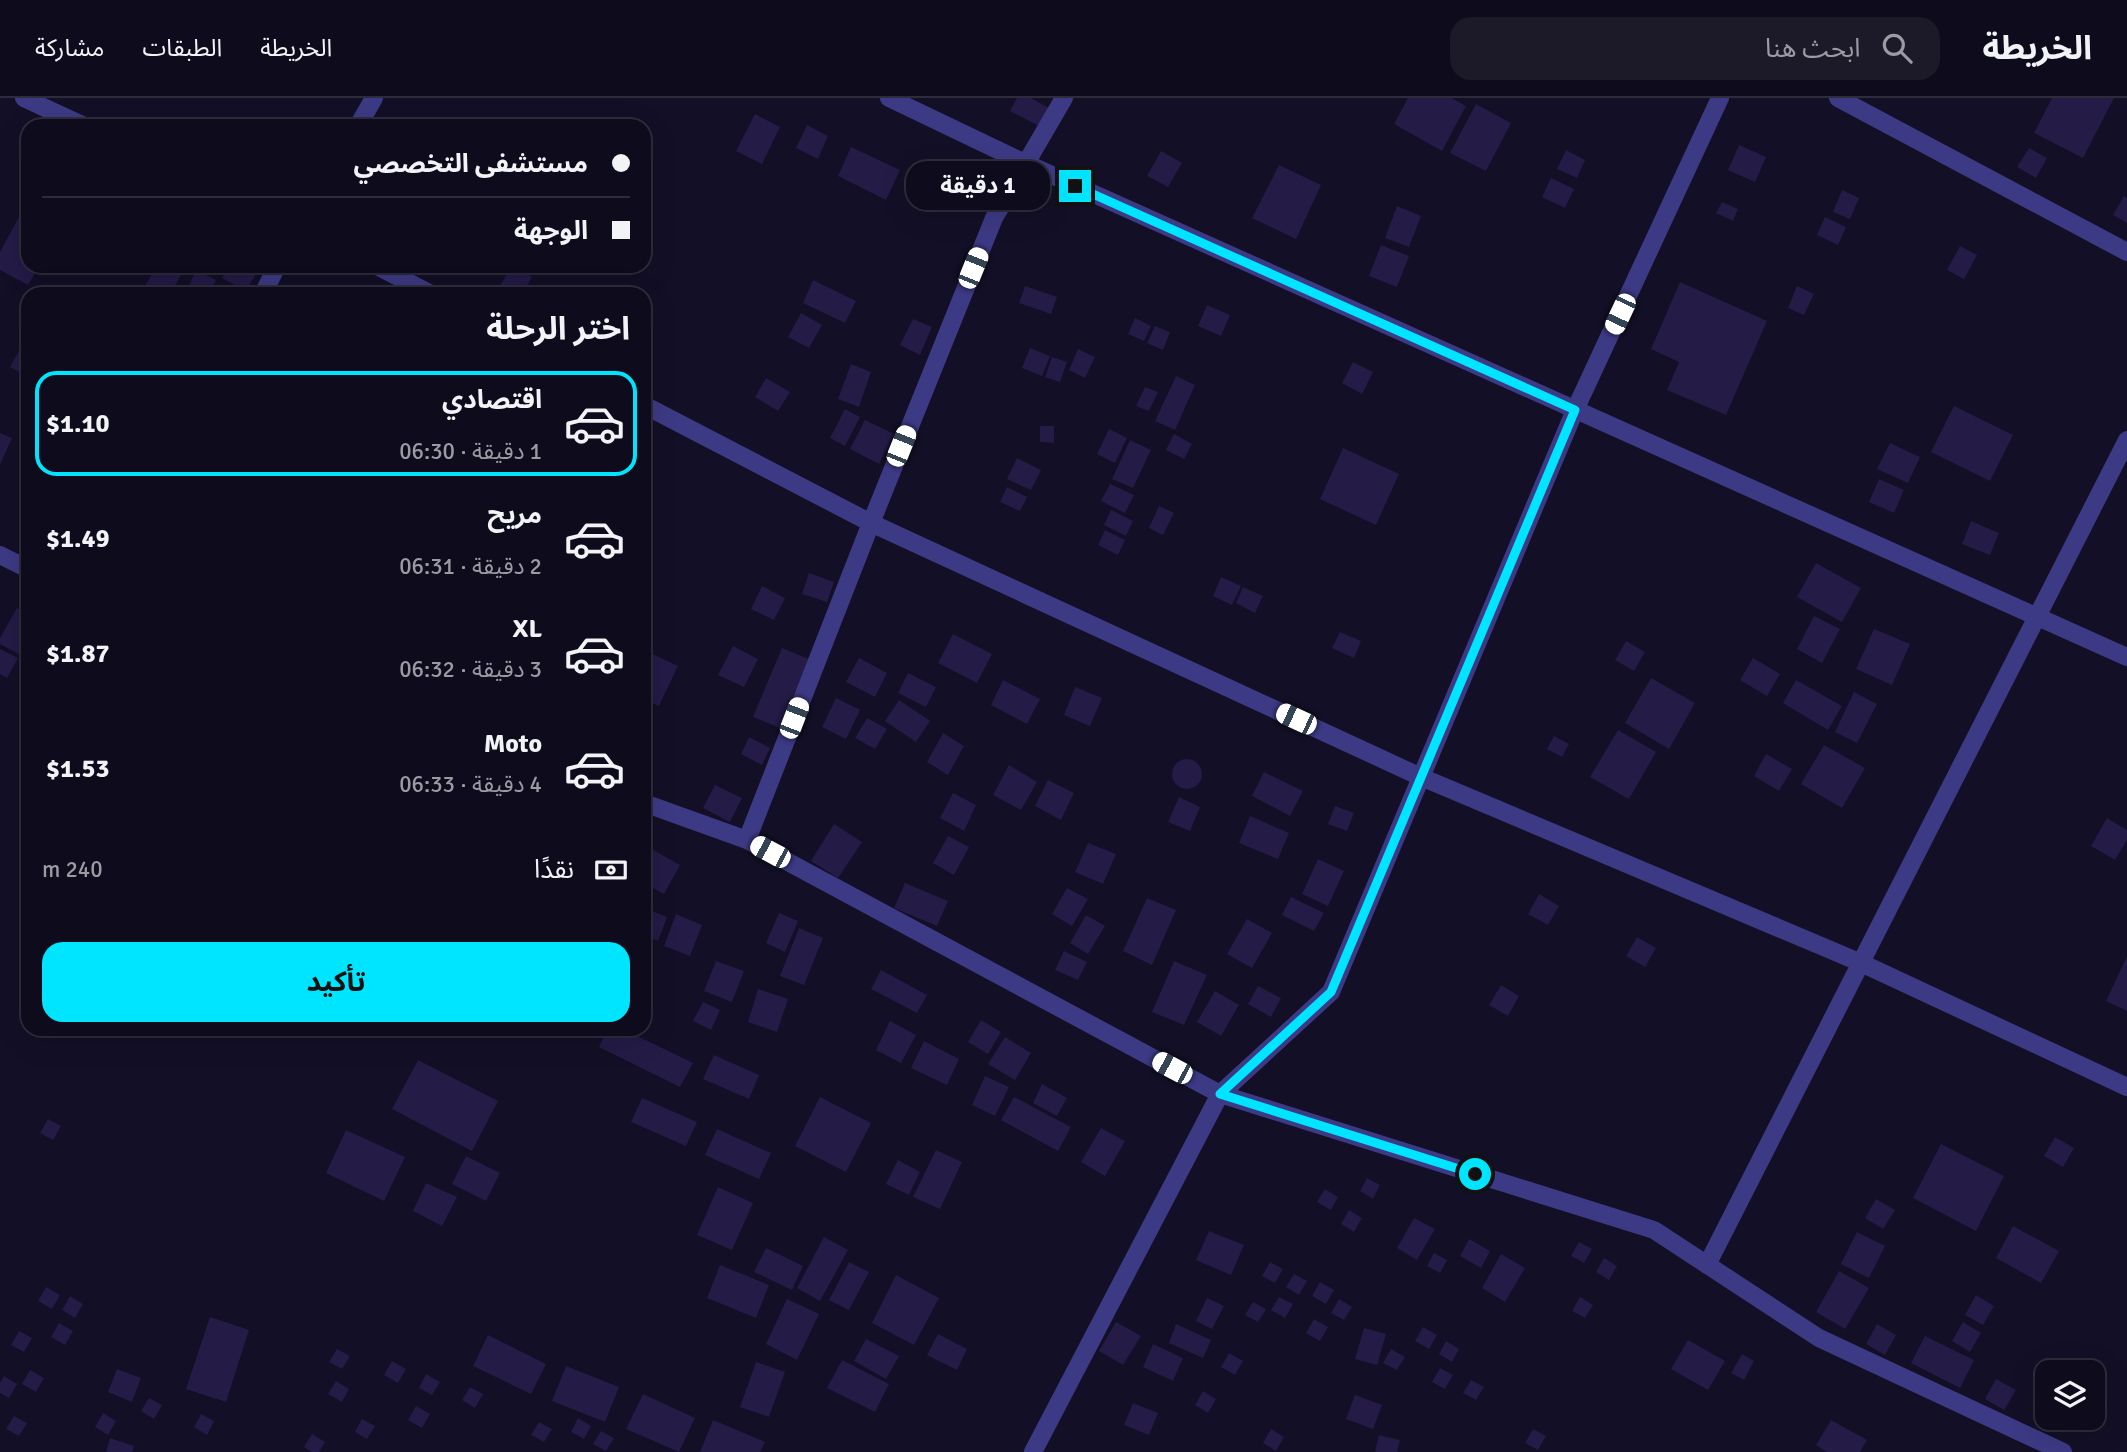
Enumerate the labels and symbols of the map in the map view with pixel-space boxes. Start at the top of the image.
callout: 1 دقيقة [907,162,1050,210]
route end [1059,170,1091,202]
car [956,245,991,291]
car [1602,291,1639,337]
car [884,423,919,469]
car [777,695,812,741]
car [1273,701,1320,737]
car [747,833,794,871]
car [1149,1049,1196,1087]
route start [1459,1158,1491,1190]

